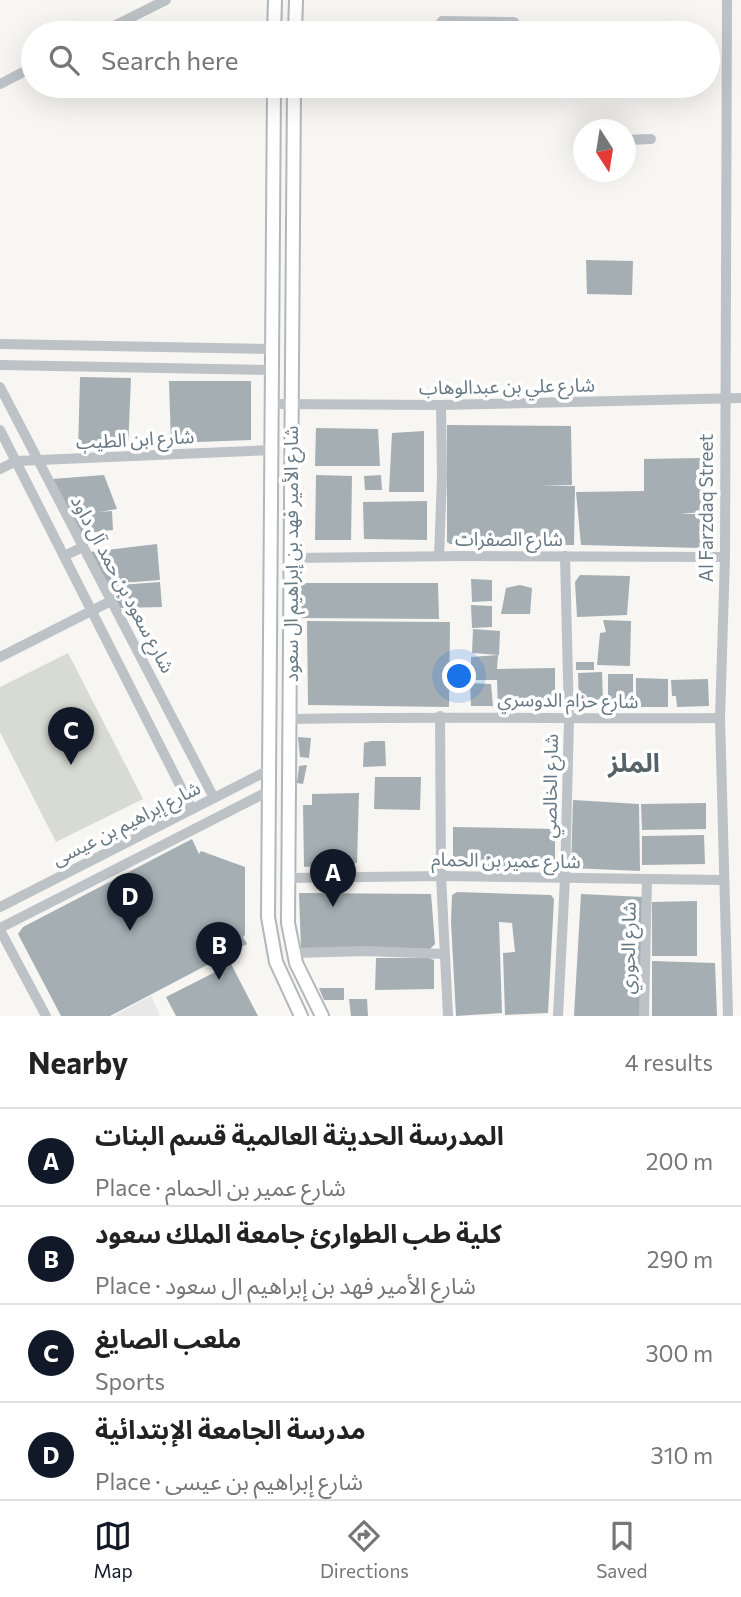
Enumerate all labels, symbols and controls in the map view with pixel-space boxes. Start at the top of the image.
search box [21,21,720,98]
icon: search [45,41,83,79]
text: Search here [101,44,239,75]
north arrow [573,119,636,182]
street label: شارع علي بن عبدالوهاب [419,372,595,403]
street label: شارع ابن الطيب [75,424,195,456]
street label: شارع الأمير فهد بن إبراهيم ال سعود [279,426,306,682]
street label: Al Farzdaq Street [694,434,717,582]
street label: شارع سعود بن حمد آل داود [64,491,180,678]
street label: شارع الصفرات [455,527,563,553]
your location [442,659,476,693]
street label: شارع حزام الدوسري [497,687,639,717]
pin: C [48,707,94,765]
street label: شارع الخالصي [537,733,566,839]
district label: الملز [607,746,660,778]
street label: شارع إبراهيم بن عيسى [48,775,206,873]
street label: شارع عمير بن الحمام [431,847,581,876]
pin: A [310,849,356,907]
pin: D [107,873,153,931]
street label: شارع الحوري [615,901,644,995]
pin: B [196,922,242,980]
text: Nearby [28,1043,128,1080]
text: 4 results [625,1048,713,1076]
text: المدرسة الحديثة العالمية قسم البنات [95,1119,504,1150]
text: A [43,1147,59,1175]
text: 200 m [646,1147,713,1175]
text: Place · شارع عمير بن الحمام [95,1173,346,1201]
text: كلية طب الطوارئ جامعة الملك سعود [95,1217,502,1248]
text: B [43,1245,59,1273]
text: 290 m [647,1245,713,1273]
text: Place · شارع الأمير فهد بن إبراهيم ال سعود [95,1271,476,1299]
text: ملعب الصايغ [95,1322,241,1353]
text: C [43,1339,59,1367]
text: 300 m [645,1339,713,1367]
text: Sports [95,1367,165,1395]
text: مدرسة الجامعة الإبتدائية [95,1413,366,1444]
text: D [43,1441,59,1469]
text: 310 m [651,1441,713,1469]
text: Place · شارع إبراهيم بن عيسى [95,1467,363,1495]
tab: Map [94,1517,133,1582]
tab: Directions [320,1517,409,1582]
tab: Saved [596,1517,647,1582]

